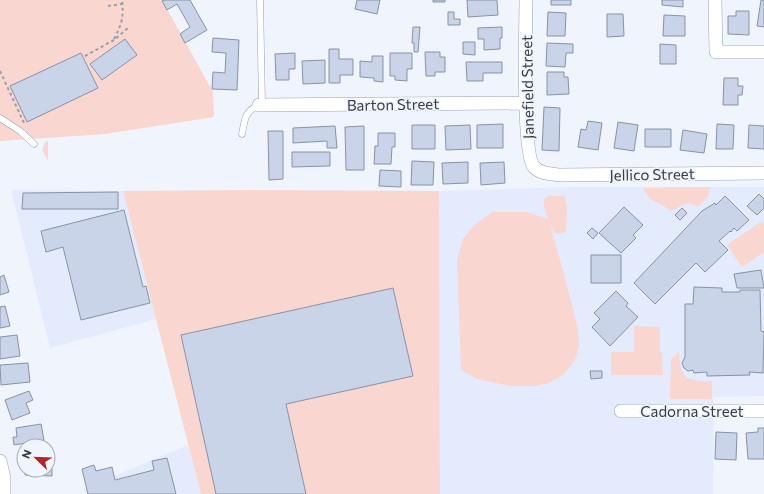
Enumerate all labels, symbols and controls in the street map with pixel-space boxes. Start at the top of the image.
street label: Janefield Street [517,35,537,139]
street label: Barton Street [347,94,439,114]
street label: Jellico Street [609,164,695,184]
street label: Cadorna Street [640,402,744,420]
north arrow [16,438,56,478]
text: N [19,448,34,460]

